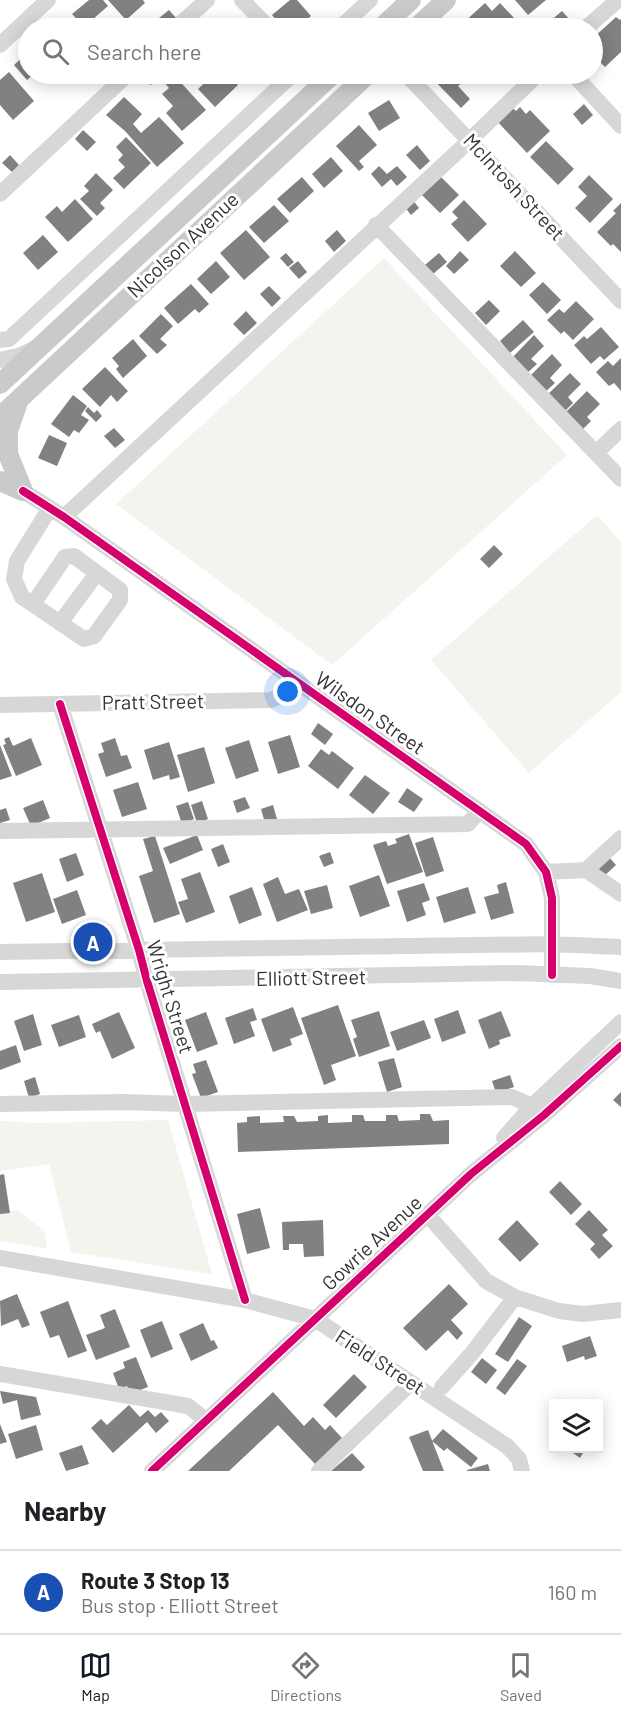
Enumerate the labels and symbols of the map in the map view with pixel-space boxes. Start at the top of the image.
street label: McIntosh Street [459,128,570,245]
street label: Nicolson Avenue [122,187,243,302]
street label: Wilsdon Street [311,666,430,759]
your location [273,677,302,706]
street label: Pratt Street [102,688,204,714]
pin: A [74,920,112,964]
street label: Wright Street [142,937,200,1056]
street label: Elliott Street [256,964,366,990]
street label: Gowrie Avenue [316,1190,426,1295]
street label: Field Street [332,1324,430,1399]

